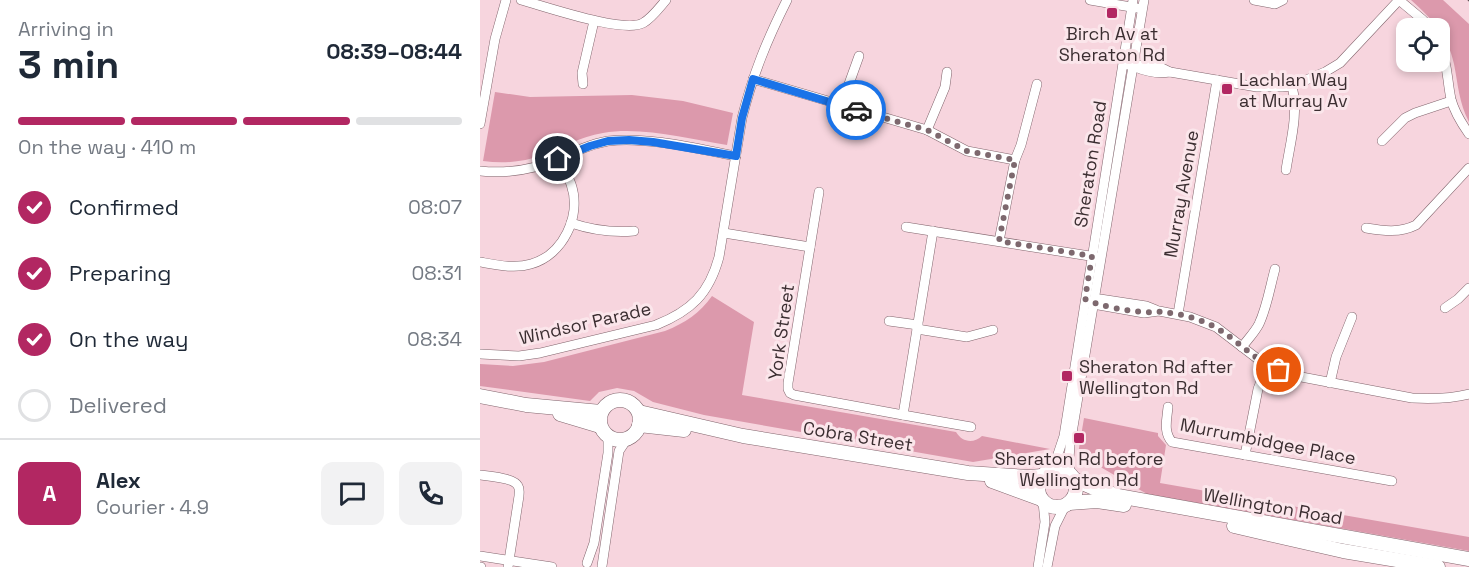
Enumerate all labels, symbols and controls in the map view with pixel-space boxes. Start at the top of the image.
marker: Birch Av at Sheraton Rd [1105,6,1119,20]
text: Arriving in [18,16,114,42]
map controls [1396,18,1450,72]
button: locate [1396,18,1450,72]
place label: Birch Av at Sheraton Rd [1059,22,1165,66]
text: 08:39–08:44 [326,37,462,65]
text: 3 min [18,40,119,89]
place label: Lachlan Way at Murray Av [1239,68,1348,112]
courier [826,80,886,140]
marker: Lachlan Way at Murray Av [1220,82,1234,96]
icon: car [840,94,873,127]
street label: Sheraton Road [1069,99,1111,229]
street label: Murray Avenue [1158,129,1204,259]
pin [532,133,583,184]
text: On the way · 410 m [18,134,196,160]
icon: home [541,142,574,175]
icon: check [18,191,51,224]
text: Confirmed [69,193,179,221]
text: 08:07 [408,194,462,220]
icon: check [18,257,51,290]
text: Preparing [69,259,171,287]
text: 08:31 [412,260,462,286]
street label: York Street [763,283,799,381]
street label: Windsor Parade [517,297,653,349]
icon: check [18,323,51,356]
text: On the way [69,325,188,353]
text: 08:34 [407,326,462,352]
pin [1253,344,1304,395]
icon: bag [1262,353,1295,386]
place label: Sheraton Rd after Wellington Rd [1079,355,1233,399]
marker: Sheraton Rd after Wellington Rd [1060,369,1074,383]
text: Delivered [69,391,167,419]
street label: Murrumbidgee Place [1178,413,1358,469]
street label: Cobra Street [802,416,914,456]
marker: Sheraton Rd before Wellington Rd [1072,431,1086,445]
place label: Sheraton Rd before Wellington Rd [995,447,1163,491]
button: chat [321,462,384,525]
button: phone [399,462,462,525]
text: Alex [96,466,141,494]
text: A [43,479,56,507]
street label: Wellington Road [1202,482,1344,530]
text: Courier · 4.9 [96,494,209,520]

